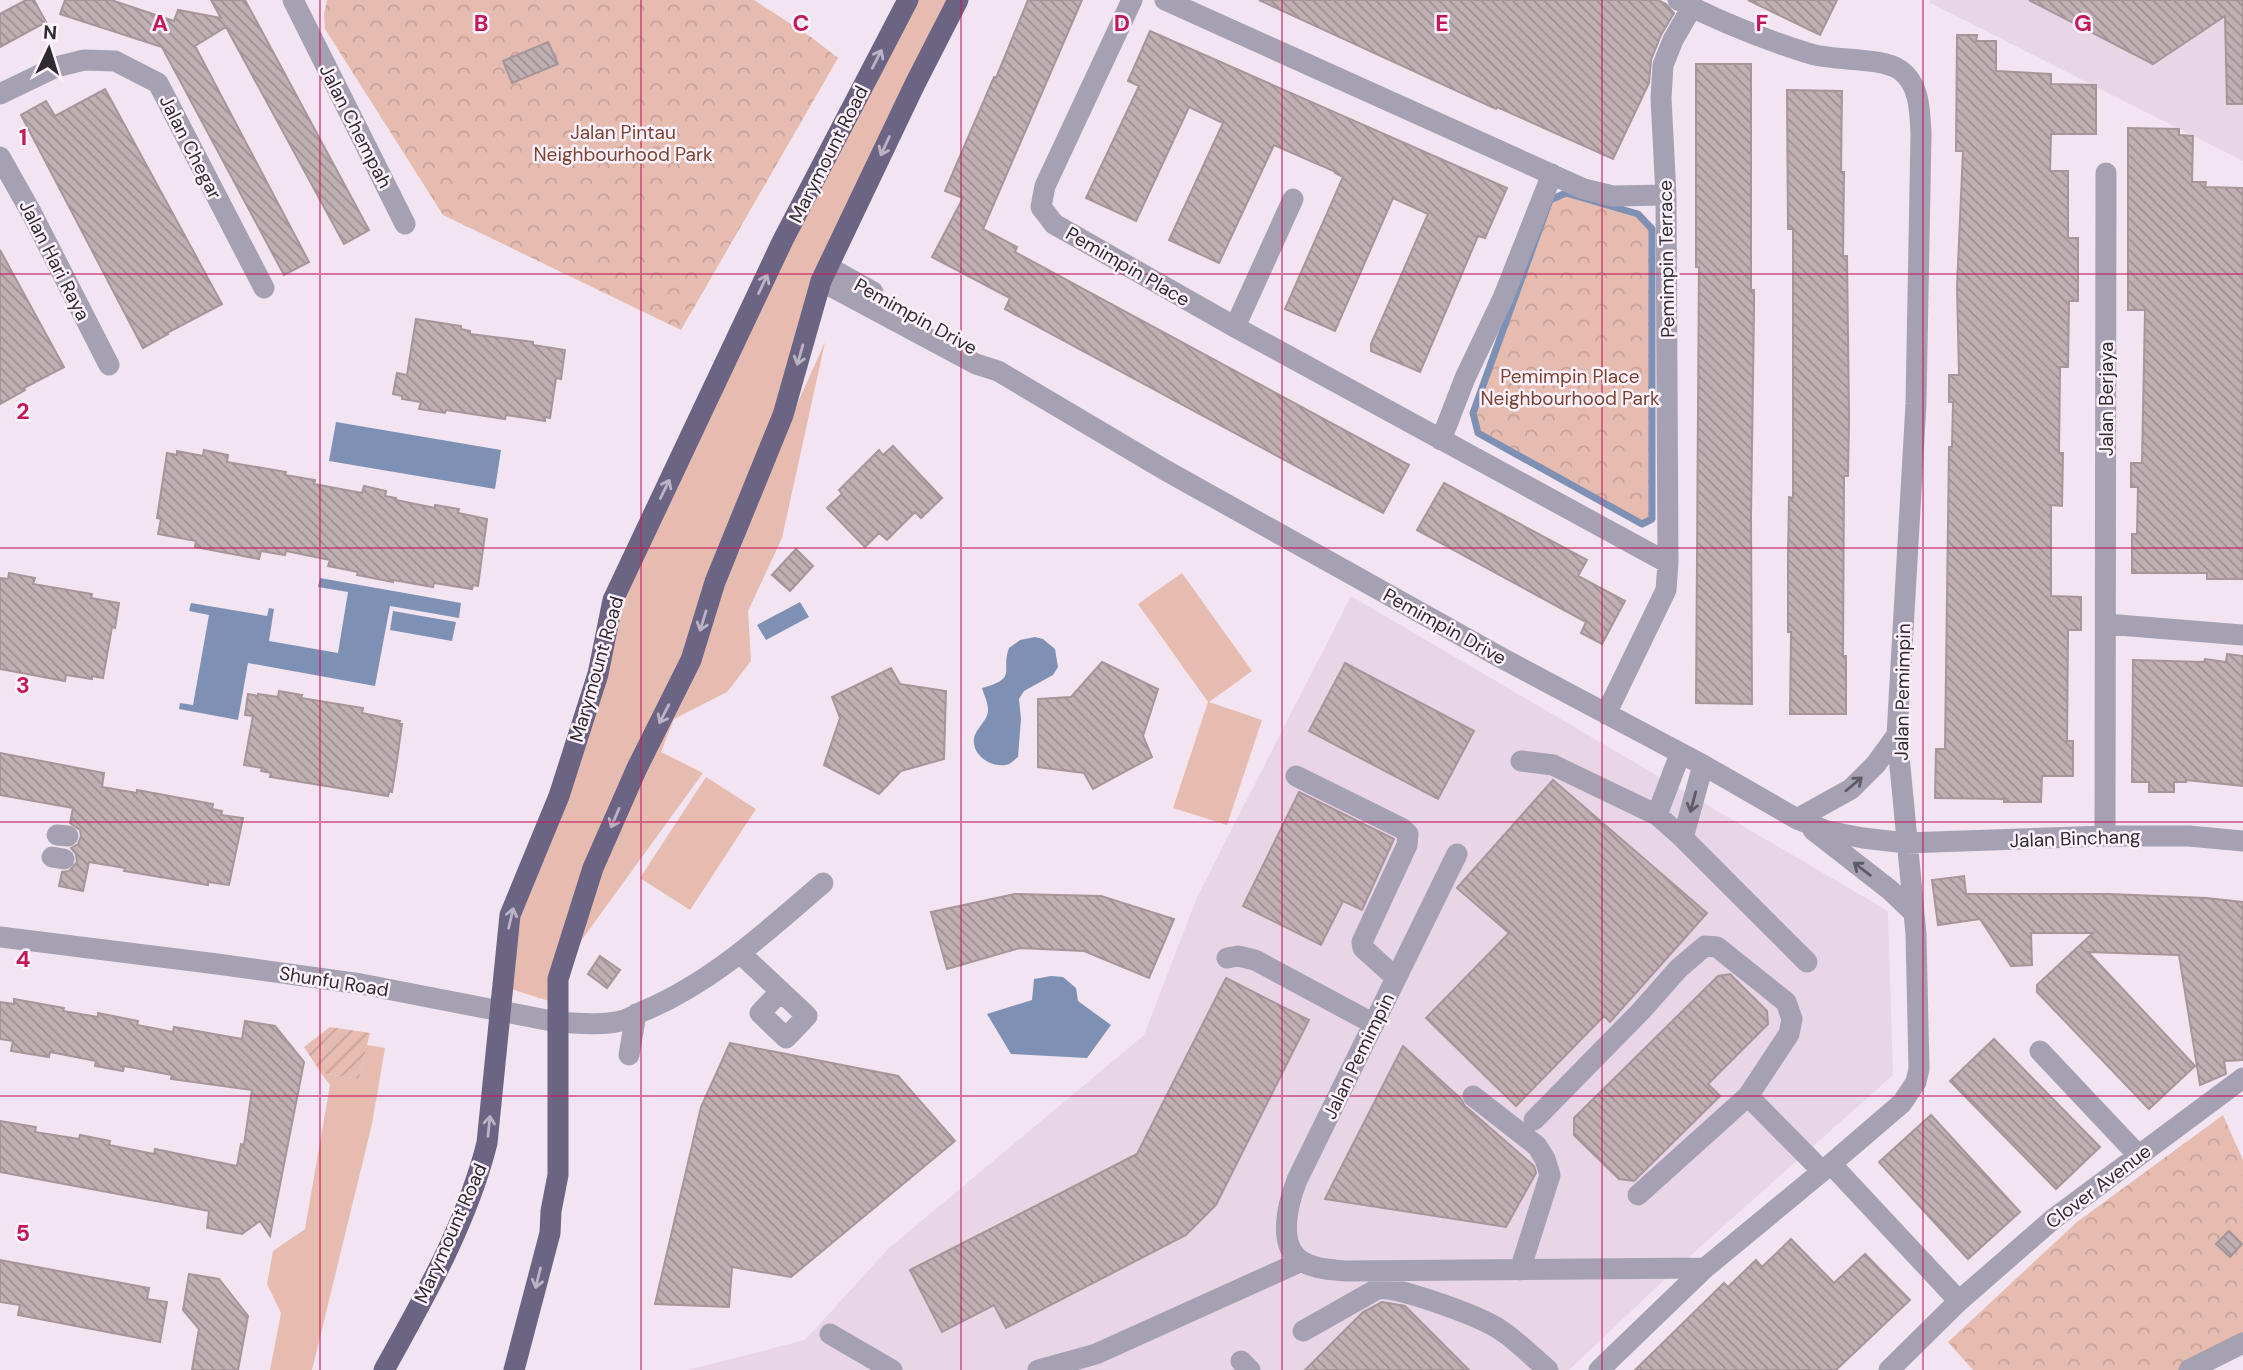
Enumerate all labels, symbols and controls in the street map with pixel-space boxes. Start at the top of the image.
text: A [152,8,168,38]
text: B [474,8,488,38]
text: C [793,8,809,38]
text: D [1114,8,1130,38]
text: E [1435,8,1449,38]
text: F [1756,8,1769,38]
text: G [2074,8,2092,38]
north arrow [14,14,84,84]
text: N [42,20,58,45]
one-way arrow [871,49,885,70]
street label: Jalan Chempah [314,60,398,192]
street label: Marymount Road [783,81,874,227]
street label: Jalan Chegar [154,91,227,204]
park label: Jalan Pintau Neighbourhood Park [533,120,713,167]
text: 1 [19,122,27,152]
one-way arrow [878,135,892,156]
street label: Pemimpin Terrace [1653,180,1680,338]
street label: Jalan Hari Raya [14,196,96,325]
street label: Pemimpin Place [1061,221,1194,312]
street label: Pemimpin Drive [850,272,982,361]
one-way arrow [757,274,770,295]
street label: Jalan Berjaya [2094,342,2119,456]
one-way arrow [793,344,806,366]
park label: Pemimpin Place Neighbourhood Park [1480,364,1660,411]
text: 2 [16,396,30,426]
one-way arrow [659,479,673,500]
street label: Pemimpin Drive [1379,582,1511,671]
street label: Marymount Road [564,593,629,745]
one-way arrow [695,610,708,632]
street label: Jalan Pemimpin [1889,623,1916,761]
text: 3 [16,670,30,700]
one-way arrow [656,703,670,724]
one-way arrow [1844,777,1862,792]
one-way arrow [1686,790,1699,812]
one-way arrow [608,807,621,828]
street label: Jalan Binchang [2009,824,2141,853]
one-way arrow [1853,861,1872,876]
one-way arrow [504,907,518,930]
text: 4 [16,944,31,974]
street label: Shunfu Road [277,961,390,1002]
street label: Jalan Pemimpin [1317,989,1400,1123]
one-way arrow [483,1116,496,1138]
street label: Clover Avenue [2041,1139,2156,1234]
street label: Marymount Road [408,1159,493,1307]
text: 5 [16,1218,30,1248]
one-way arrow [531,1266,544,1289]

